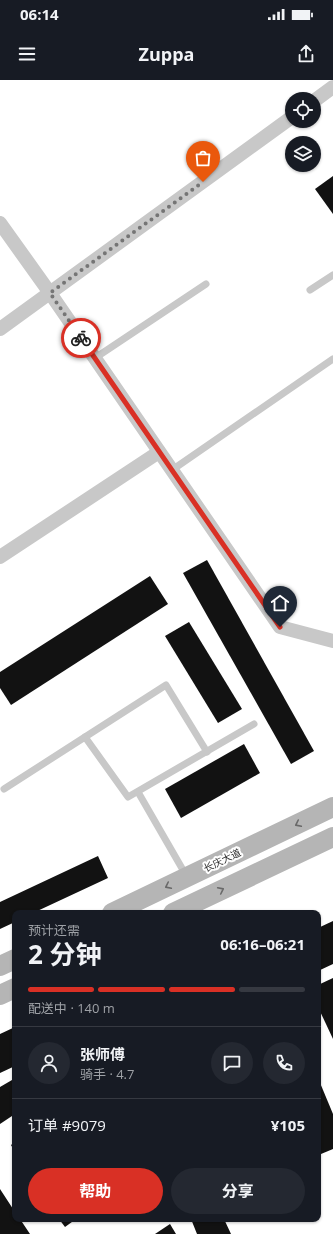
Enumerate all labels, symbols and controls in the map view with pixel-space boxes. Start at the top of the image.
text: 06:14 [20,4,59,24]
text: Zuppa [139,42,194,66]
icon: menu [16,43,38,65]
icon: share [295,43,317,65]
map controls [285,92,321,172]
button: locate [285,92,321,128]
button: layers [285,136,321,172]
pin [186,141,220,182]
icon: bag [192,147,214,169]
courier [61,318,101,358]
icon: bike [70,327,92,349]
pin [263,586,297,627]
icon: home [269,592,291,614]
one-way arrow [294,819,302,827]
street label: 长庆大道 [201,845,243,875]
one-way arrow [165,881,172,889]
one-way arrow [216,887,224,895]
text: 预计还需 [28,921,80,939]
text: 06:16–06:21 [220,934,305,954]
text: 2 分钟 [28,936,102,972]
text: 配送中 · 140 m [28,999,115,1017]
button: person [28,1042,70,1084]
button: chat [211,1042,253,1084]
button: phone [263,1042,305,1084]
text: 张师傅 [80,1044,125,1064]
text: 骑手 · 4.7 [80,1065,134,1083]
text: 订单 #9079 [28,1115,106,1135]
text: ¥105 [271,1115,305,1135]
button: 帮助 [28,1168,163,1214]
button: 分享 [171,1168,305,1214]

